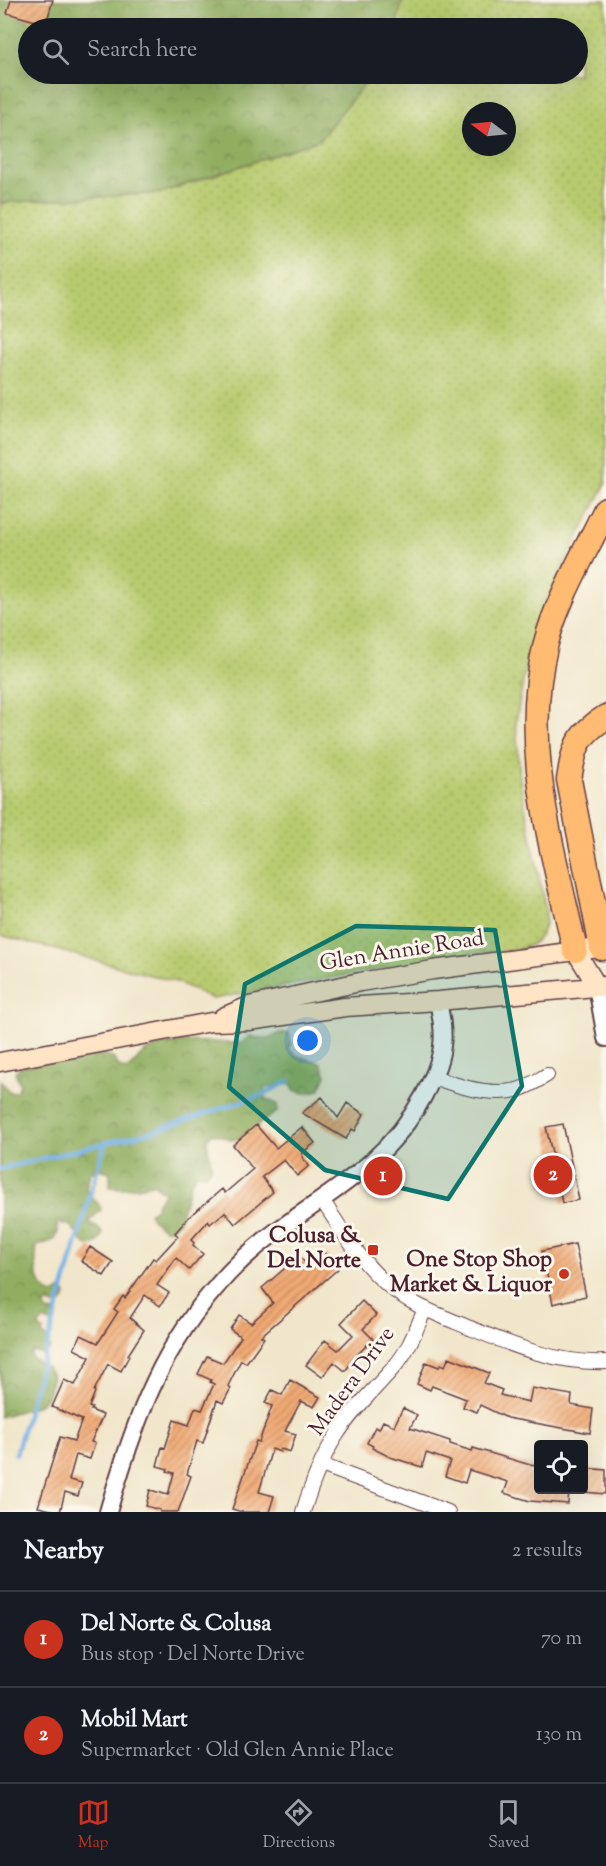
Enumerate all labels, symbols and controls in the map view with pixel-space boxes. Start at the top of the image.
search box [18,18,588,84]
icon: search [39,35,72,68]
text: Search here [87,35,197,67]
north arrow [462,102,516,156]
street label: Glen Annie Road [317,923,487,981]
your location [293,1026,322,1055]
pin: 2 [534,1152,572,1198]
pin: 1 [364,1154,403,1198]
place label: Colusa & Del Norte [267,1221,362,1278]
marker: Colusa & Del Norte [366,1243,380,1257]
place label: One Stop Shop Market & Liquor [390,1245,553,1302]
marker: One Stop Shop Market & Liquor [557,1267,571,1281]
street label: Madera Drive [302,1321,404,1443]
map controls [534,1440,588,1494]
button: locate [534,1440,588,1494]
text: Nearby [24,1533,104,1570]
text: 2 results [512,1537,582,1566]
text: Del Norte & Colusa [81,1609,271,1641]
text: 1 [40,1625,47,1654]
text: 70 m [541,1625,582,1654]
text: Bus stop · Del Norte Drive [81,1641,305,1670]
text: Mobil Mart [81,1705,188,1737]
text: 2 [39,1721,48,1750]
text: 130 m [536,1721,582,1750]
text: Supermarket · Old Glen Annie Place [81,1737,394,1766]
tab: Map [77,1796,110,1855]
tab: Directions [263,1796,335,1855]
tab: Saved [488,1796,529,1855]

